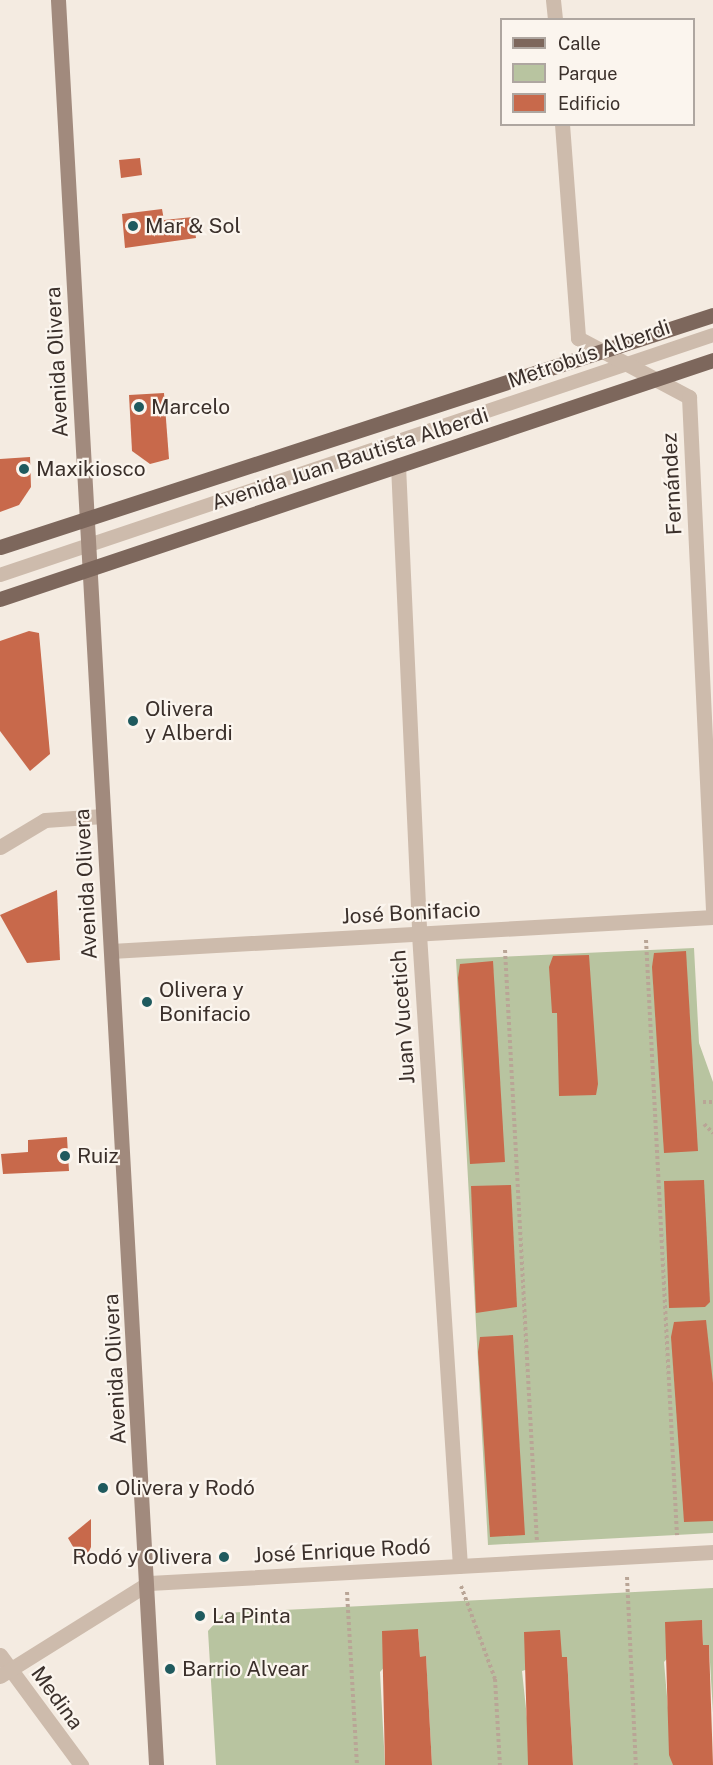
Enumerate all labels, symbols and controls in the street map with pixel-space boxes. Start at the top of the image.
legend [500,18,695,126]
text: Calle [558,33,601,54]
text: Parque [558,63,618,84]
text: Edificio [558,93,620,114]
place label: Mar & Sol [145,213,241,239]
marker: Mar & Sol [126,219,140,233]
street label: Avenida Olivera [40,286,74,438]
street label: Metrobús Alberdi [505,314,673,394]
place label: Marcelo [151,394,230,420]
marker: Marcelo [132,400,146,414]
street label: Avenida Juan Bautista Alberdi [208,402,492,516]
street label: Fernández [657,432,687,536]
place label: Maxikiosco [36,456,146,482]
marker: Maxikiosco [17,462,31,476]
place label: Olivera y Alberdi [145,696,233,746]
marker: Olivera y Alberdi [126,714,140,728]
street label: Avenida Olivera [69,808,103,960]
street label: José Bonifacio [341,897,481,929]
street label: Juan Vucetich [386,949,420,1085]
place label: Olivera y Bonifacio [159,977,251,1027]
marker: Olivera y Bonifacio [140,995,154,1009]
place label: Ruiz [77,1143,119,1169]
marker: Ruiz [58,1149,72,1163]
street label: Avenida Olivera [98,1293,132,1445]
place label: Olivera y Rodó [115,1475,255,1501]
marker: Olivera y Rodó [96,1481,110,1495]
street label: José Enrique Rodó [253,1534,431,1568]
place label: Rodó y Olivera [72,1544,212,1570]
marker: Rodó y Olivera [217,1550,231,1564]
place label: La Pinta [212,1603,291,1629]
marker: La Pinta [193,1609,207,1623]
place label: Barrio Alvear [182,1656,309,1682]
street label: Medina [26,1661,88,1735]
marker: Barrio Alvear [163,1662,177,1676]

